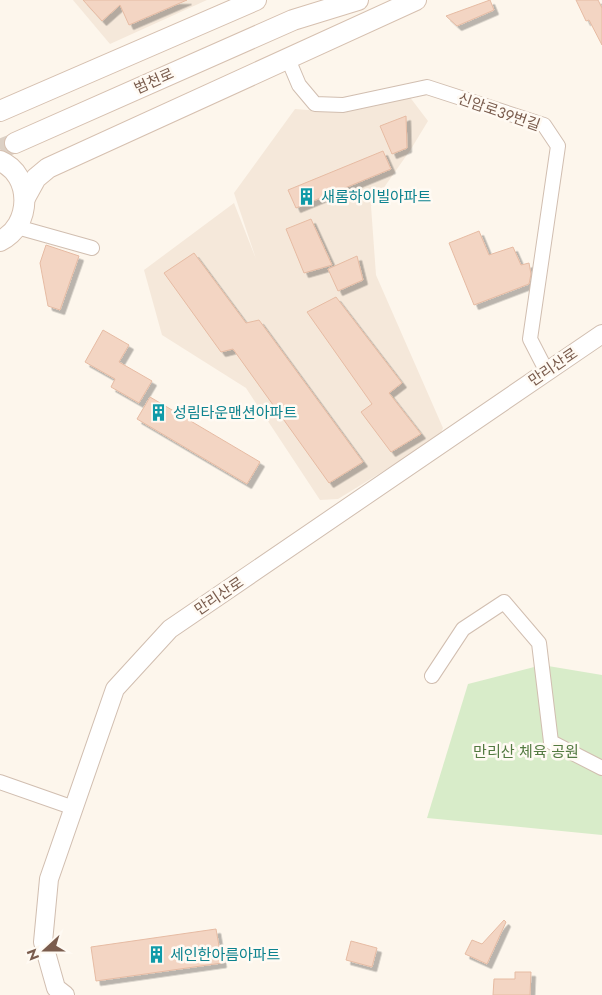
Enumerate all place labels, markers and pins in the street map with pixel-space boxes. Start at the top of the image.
place label: 새롬하이빌아파트 [321,186,432,208]
building icon: 새롬하이빌아파트 [297,187,317,207]
place label: 성림타운맨션아파트 [173,402,297,424]
building icon: 성림타운맨션아파트 [149,403,169,423]
place label: 세인한아름아파트 [170,944,281,966]
building icon: 세인한아름아파트 [146,945,166,965]

